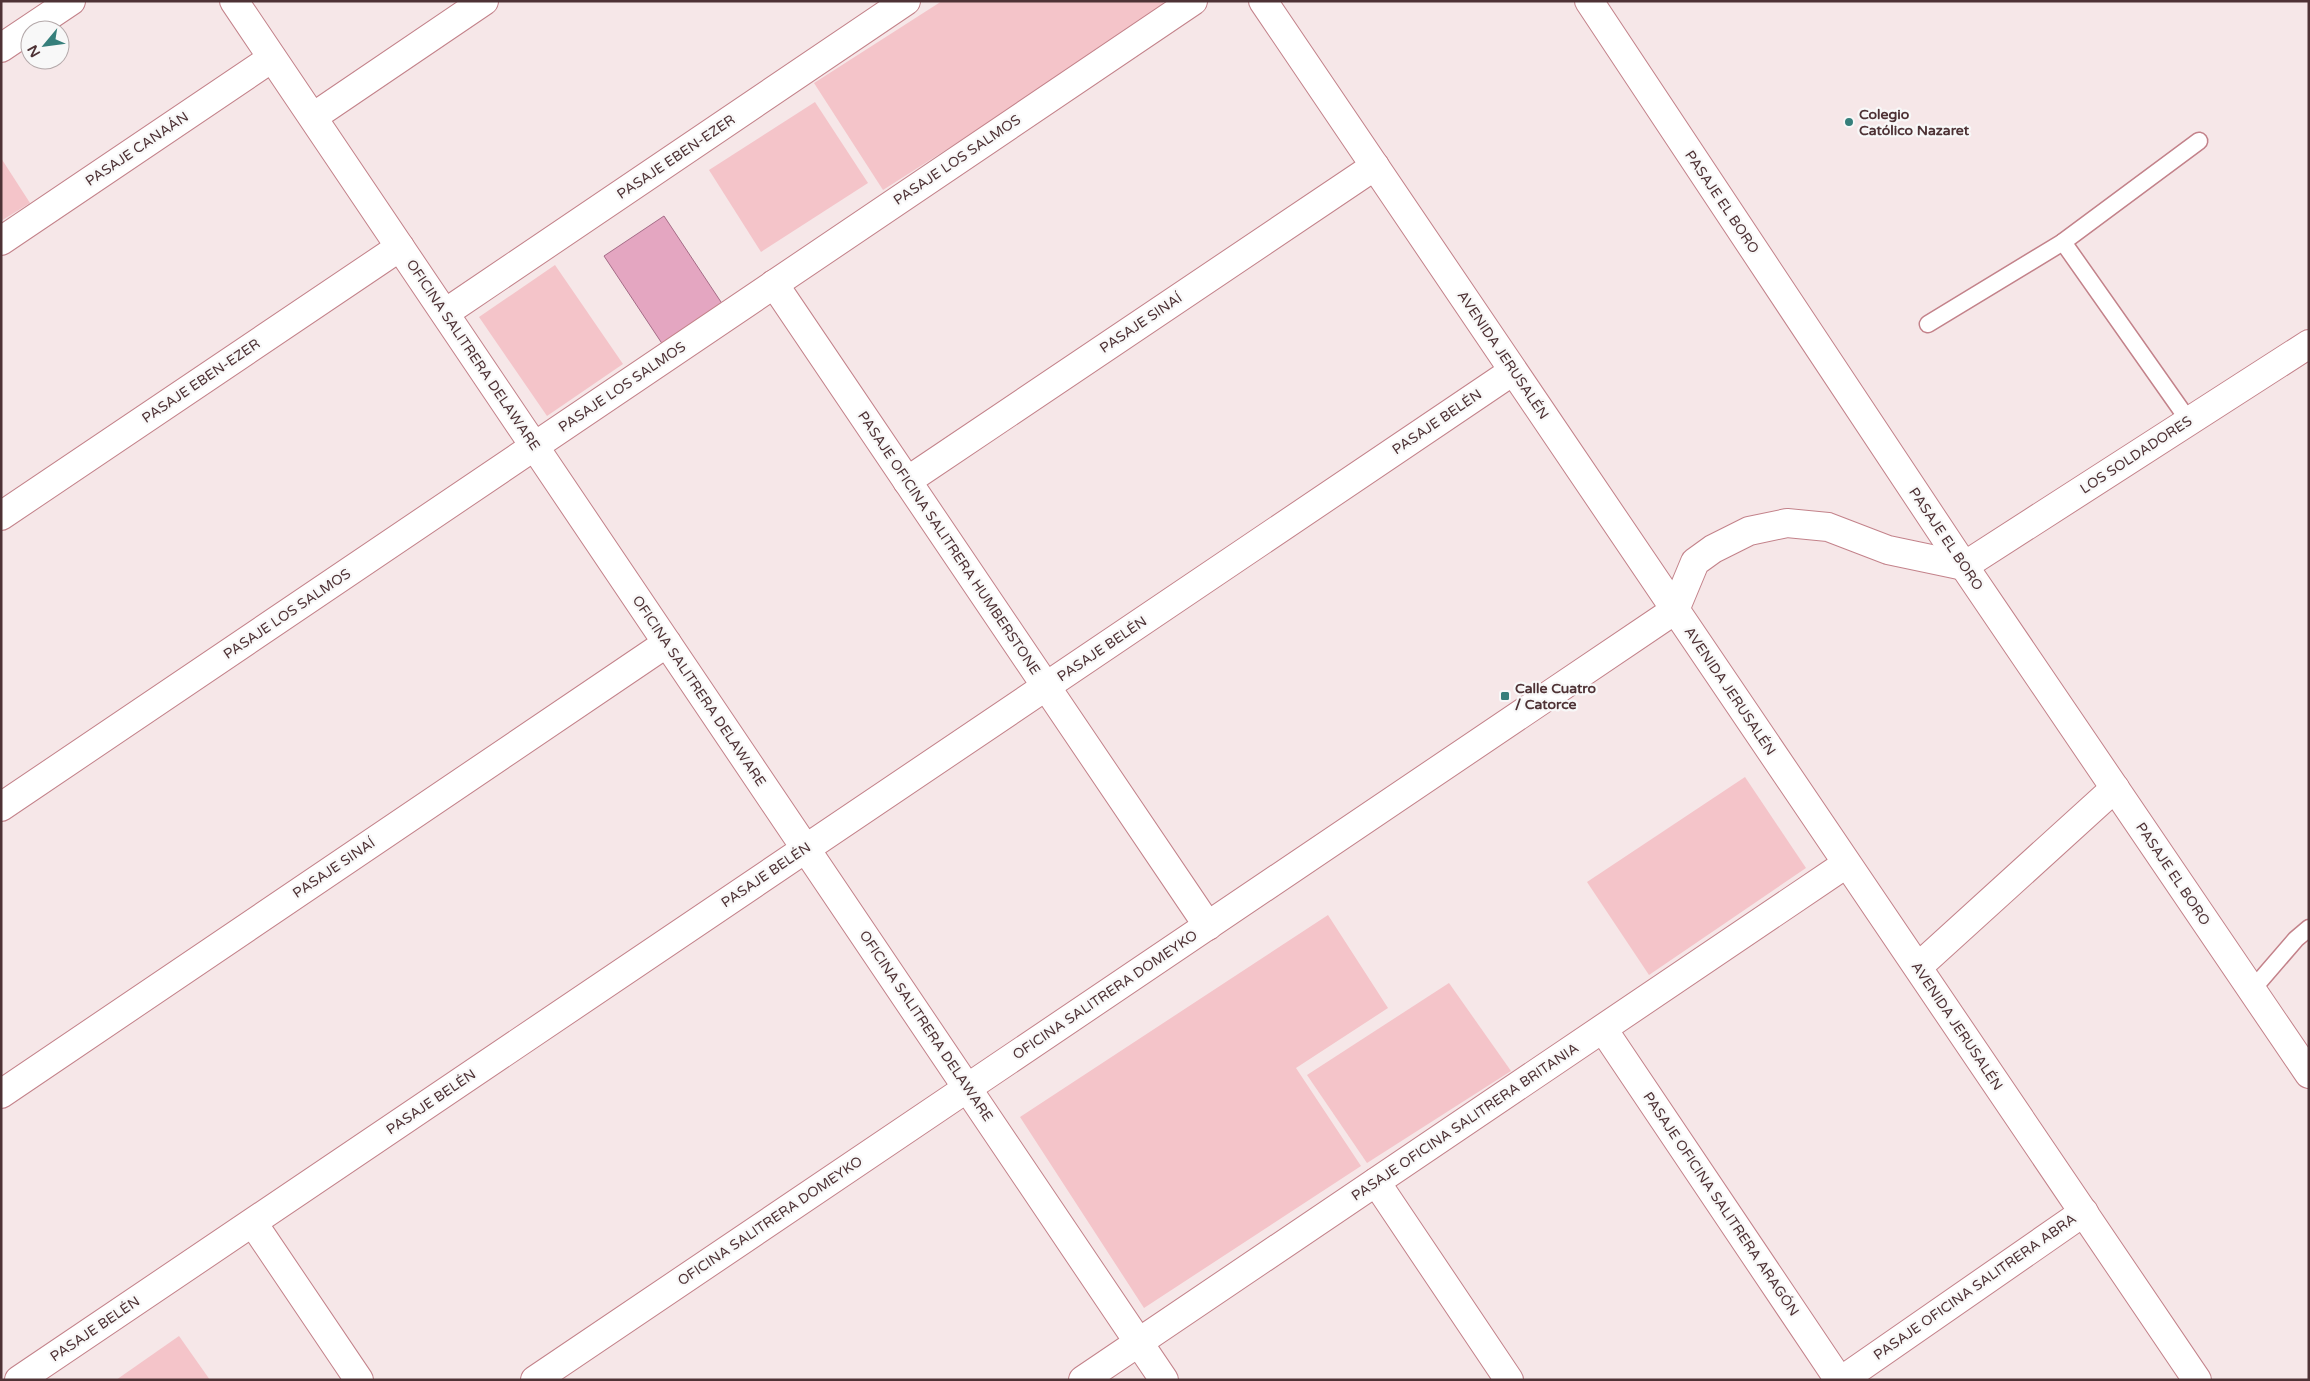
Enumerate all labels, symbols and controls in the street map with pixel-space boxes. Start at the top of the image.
north arrow [20,20,70,70]
text: N [24,42,44,60]
place label: Colegio Católico Nazaret [1859,106,1970,139]
street label: PASAJE CANAÁN [82,108,192,190]
street label: PASAJE EBEN-EZER [614,111,738,203]
street label: PASAJE LOS SALMOS [890,111,1024,209]
marker: Colegio Católico Nazaret [1843,116,1855,128]
street label: PASAJE EL BORO [1681,147,1763,257]
street label: OFICINA SALITRERA DELAWARE [403,256,543,454]
street label: AVENIDA JERUSALÉN [1454,287,1552,423]
street label: PASAJE SINAÍ [1097,289,1185,357]
street label: PASAJE EBEN-EZER [139,335,263,427]
street label: PASAJE LOS SALMOS [555,338,689,436]
street label: PASAJE BELÉN [1389,386,1485,458]
street label: PASAJE OFICINA SALITRERA HUMBERSTONE [854,408,1044,678]
street label: LOS SOLDADORES [2077,412,2195,498]
street label: PASAJE EL BORO [1905,484,1987,594]
street label: PASAJE LOS SALMOS [220,565,354,663]
street label: OFICINA SALITRERA DELAWARE [629,592,769,790]
street label: PASAJE BELÉN [1054,613,1150,685]
street label: AVENIDA JERUSALÉN [1681,623,1779,759]
place label: Calle Cuatro / Catorce [1515,680,1596,713]
marker: Calle Cuatro / Catorce [1499,690,1511,702]
street label: PASAJE EL BORO [2132,819,2214,929]
street label: PASAJE SINAÍ [290,834,378,902]
street label: PASAJE BELÉN [718,839,814,911]
street label: OFICINA SALITRERA DELAWARE [856,927,996,1125]
street label: OFICINA SALITRERA DOMEYKO [1009,927,1201,1063]
street label: AVENIDA JERUSALÉN [1908,958,2006,1094]
street label: PASAJE OFICINA SALITRERA BRITANIA [1348,1039,1582,1205]
street label: PASAJE BELÉN [383,1066,479,1138]
street label: PASAJE OFICINA SALITRERA ARAGÓN [1639,1089,1803,1319]
street label: OFICINA SALITRERA DOMEYKO [674,1153,866,1289]
street label: PASAJE OFICINA SALITRERA ABRA [1870,1210,2080,1364]
street label: PASAJE BELÉN [47,1293,143,1365]

